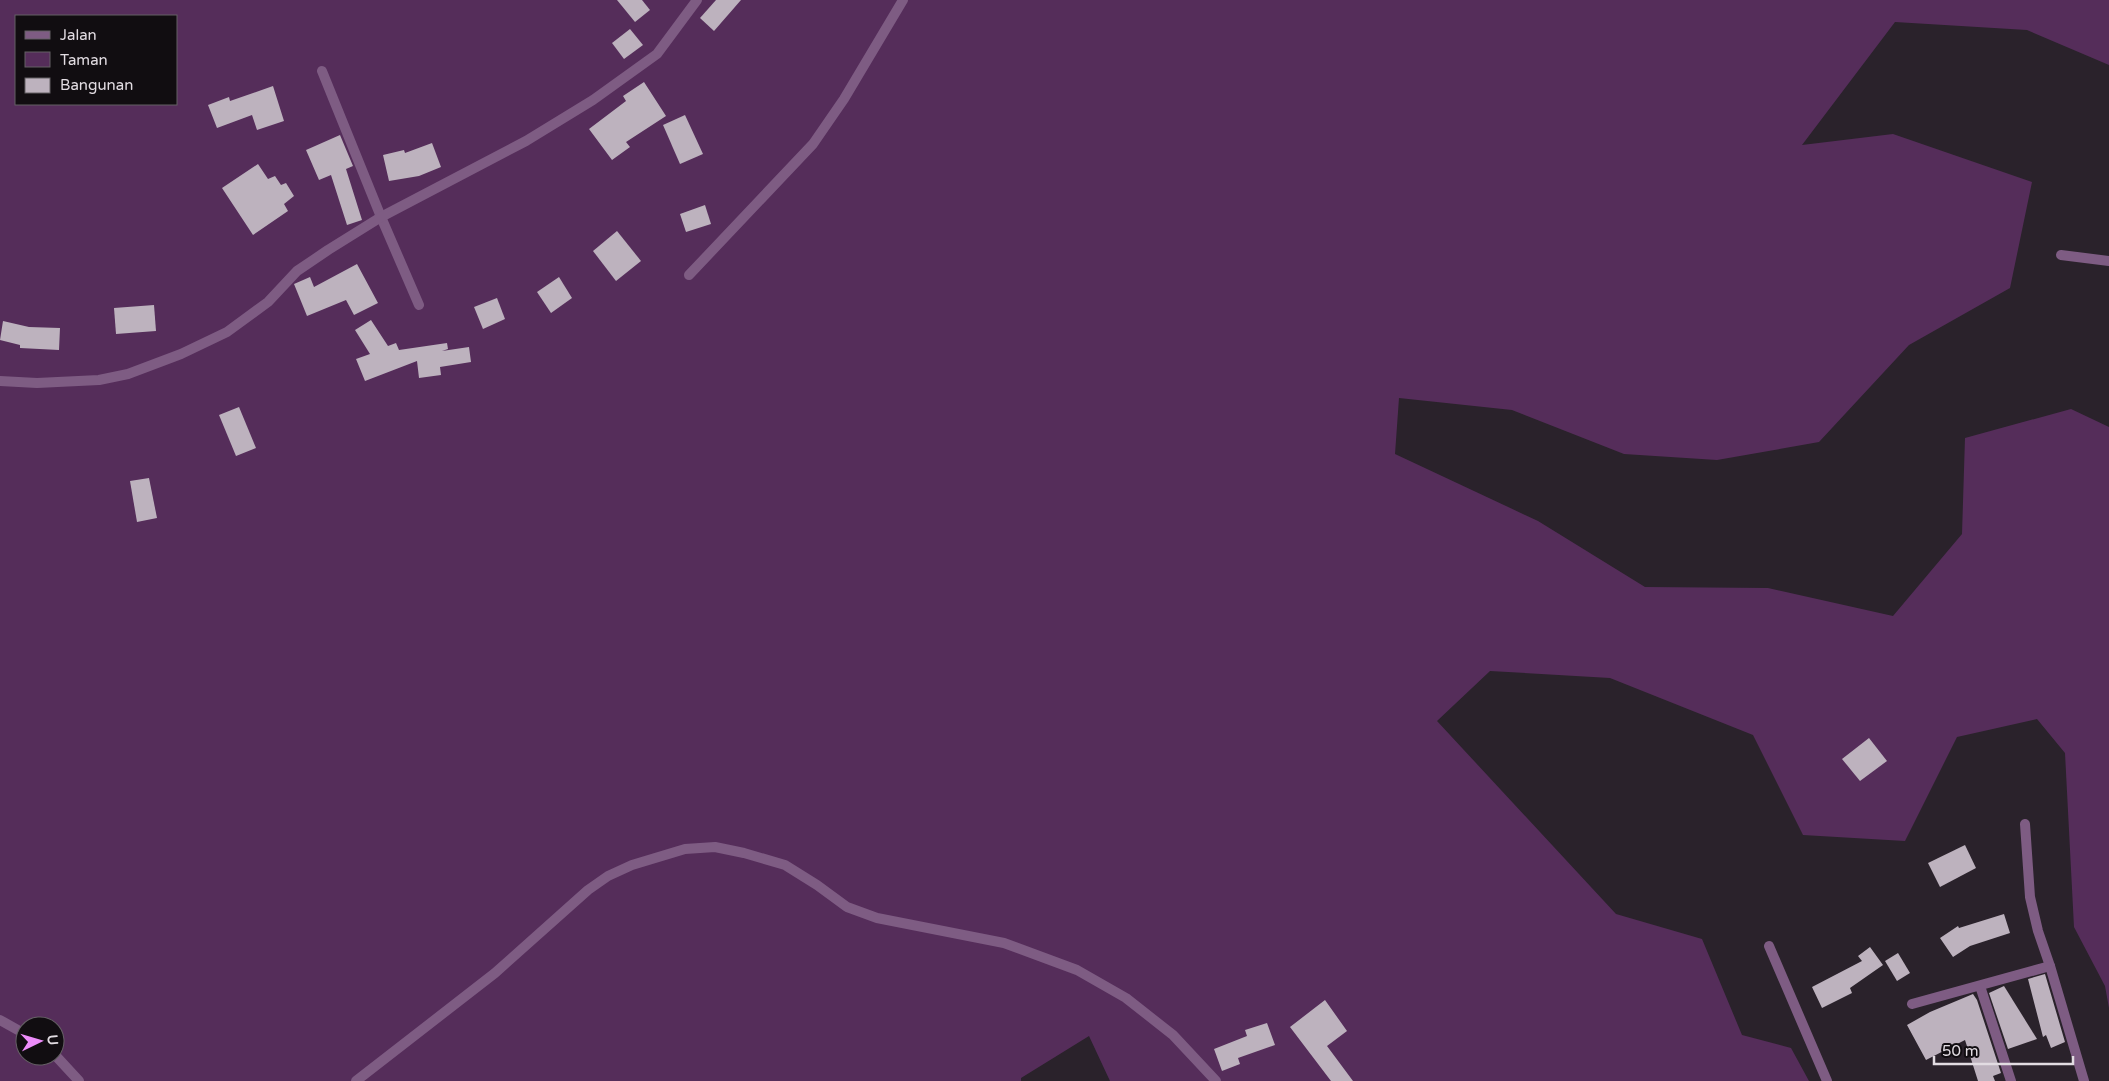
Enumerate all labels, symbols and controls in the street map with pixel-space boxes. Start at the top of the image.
legend [15,15,178,105]
text: Jalan [60,26,97,44]
text: Taman [60,51,108,69]
text: Bangunan [60,76,133,94]
north arrow [15,1016,65,1066]
text: U [44,1034,61,1046]
scale bar [1934,1034,2073,1066]
text: 50 m [1942,1042,1979,1060]

